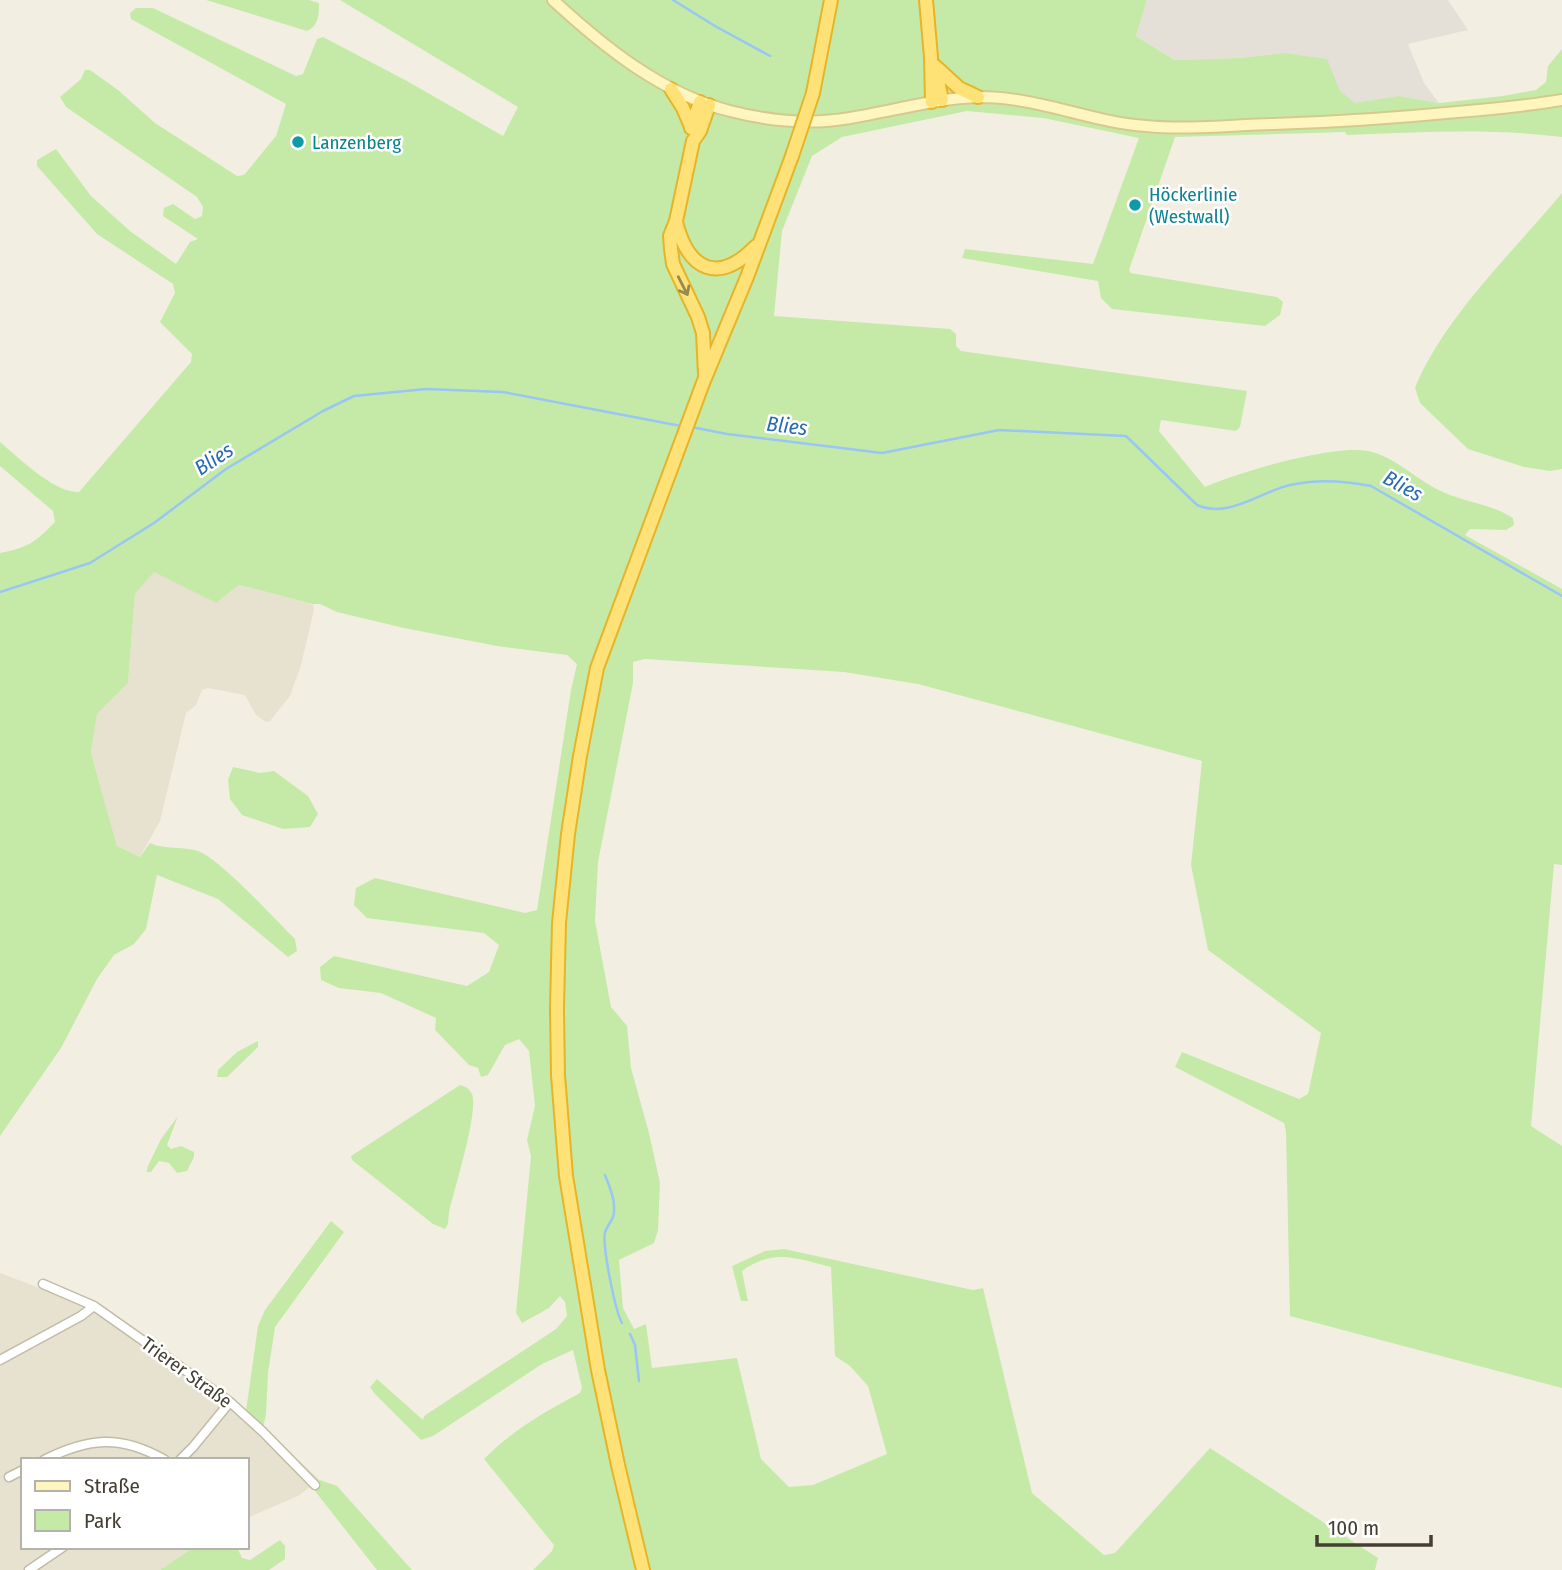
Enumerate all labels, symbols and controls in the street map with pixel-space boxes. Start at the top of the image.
place label: Lanzenberg [312,131,401,154]
marker: Lanzenberg [290,134,306,150]
place label: Höckerlinie (Westwall) [1149,183,1237,228]
marker: Höckerlinie (Westwall) [1127,197,1143,213]
one-way arrow [676,275,690,296]
water label: Blies [765,411,809,441]
water label: Blies [190,437,238,481]
water label: Blies [1379,465,1427,507]
street label: Trierer Straße [137,1332,236,1413]
legend [21,1458,248,1549]
text: Straße [84,1473,140,1499]
scale bar [1317,1504,1431,1548]
text: Park [84,1508,122,1534]
text: 100 m [1328,1515,1379,1541]

